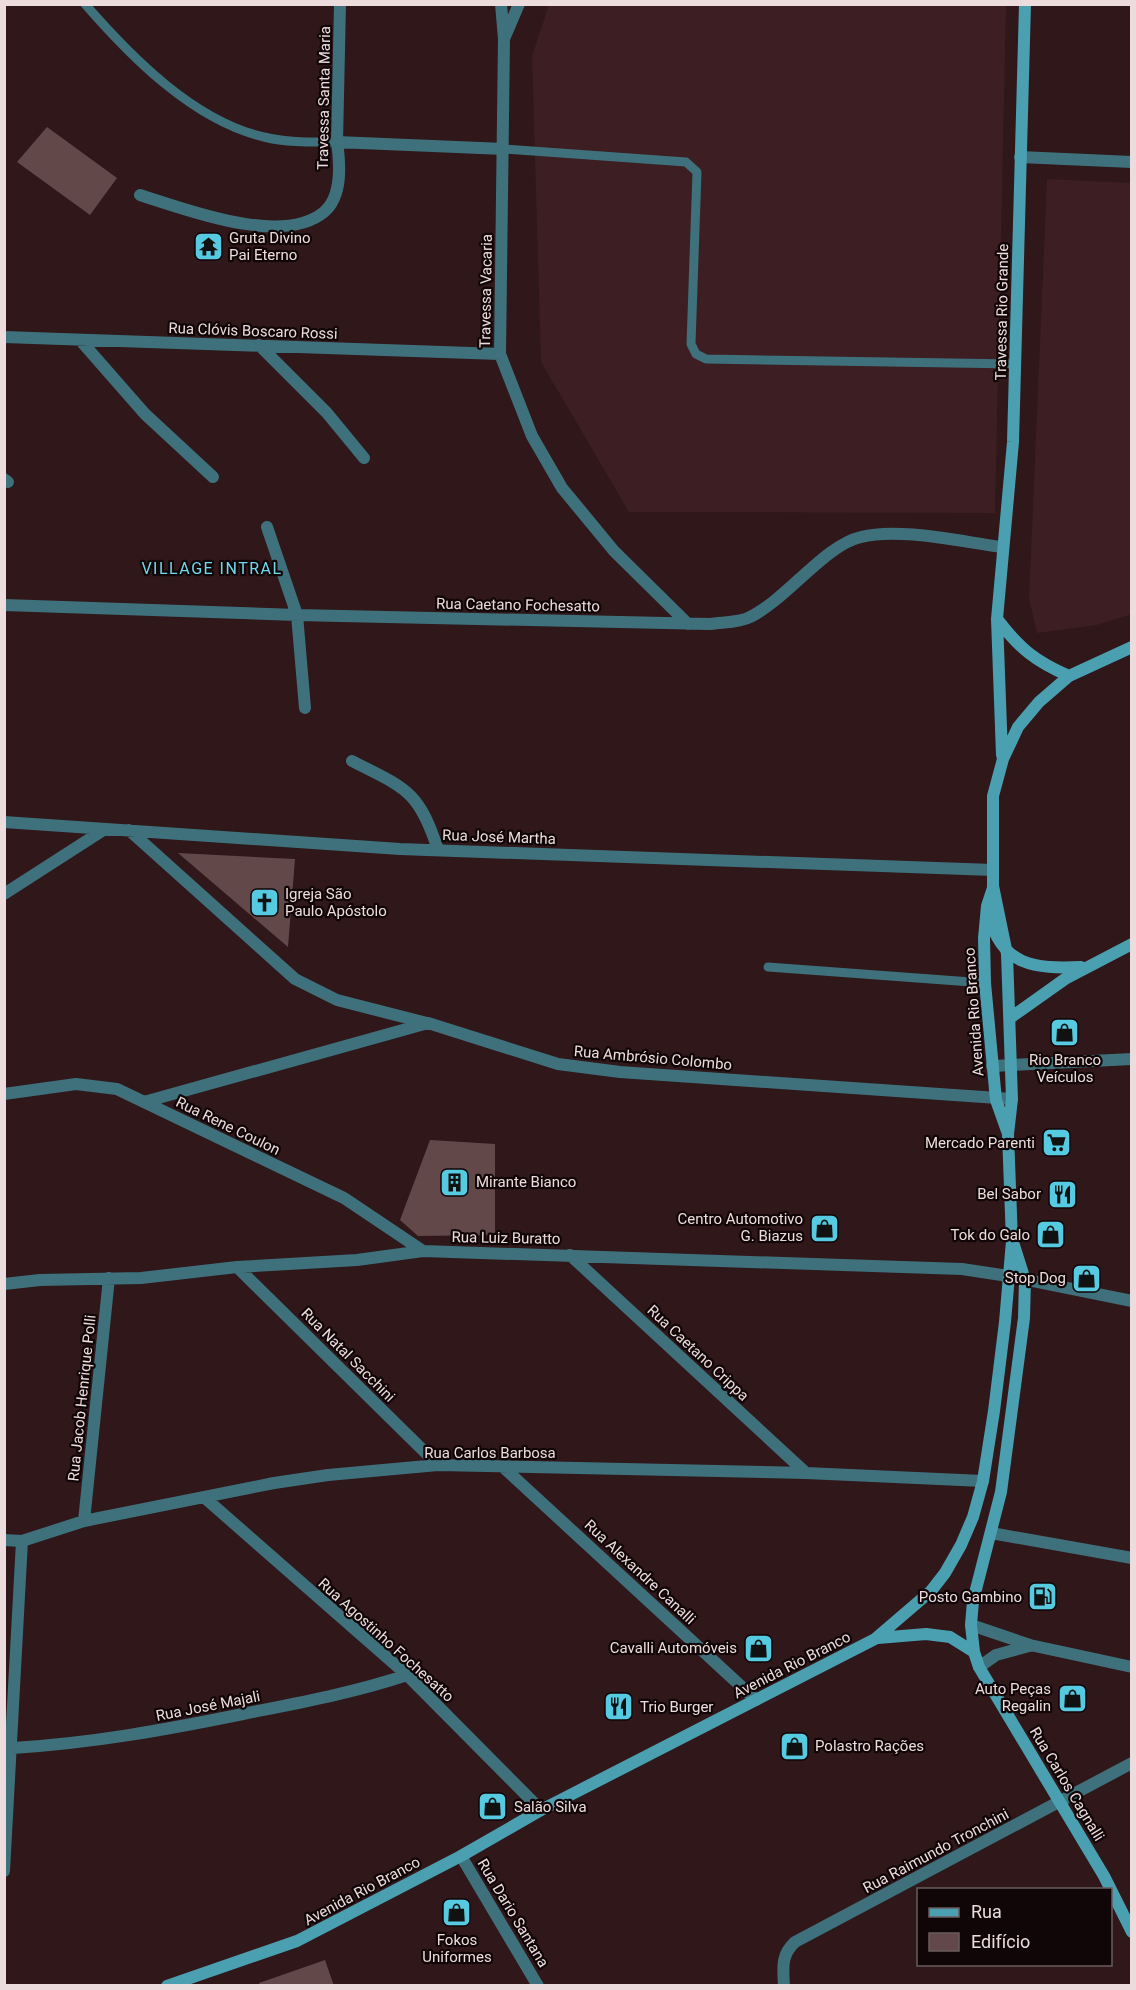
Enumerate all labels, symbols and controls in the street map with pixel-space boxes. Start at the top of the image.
street label: Travessa Santa Maria [314,26,334,170]
place label: Gruta Divino Pai Eterno [229,229,311,264]
temple icon: Gruta Divino Pai Eterno [192,231,224,263]
street label: Travessa Vacaria [476,234,496,348]
street label: Travessa Rio Grande [992,243,1012,381]
street label: Rua Clóvis Boscaro Rossi [168,319,338,343]
district label: VILLAGE INTRAL [141,559,283,578]
street label: Rua Caetano Fochesatto [436,595,600,615]
street label: Rua José Martha [442,826,556,848]
place label: Igreja São Paulo Apóstolo [285,885,387,920]
church icon: Igreja São Paulo Apóstolo [248,887,280,919]
street label: Avenida Rio Branco [961,947,987,1077]
shop icon: Rio Branco Veículos [1049,1017,1081,1049]
street label: Rua Ambrósio Colombo [573,1042,733,1074]
place label: Rio Branco Veículos [1029,1051,1101,1086]
street label: Rua Rene Coulon [173,1093,283,1159]
supermarket icon: Mercado Parenti [1040,1127,1072,1159]
place label: Mercado Parenti [925,1134,1035,1152]
building icon: Mirante Bianco [439,1166,471,1198]
place label: Mirante Bianco [476,1173,576,1191]
restaurant icon: Bel Sabor [1046,1178,1078,1210]
place label: Bel Sabor [977,1185,1041,1203]
place label: Centro Automotivo G. Biazus [678,1210,803,1245]
shop icon: Centro Automotivo G. Biazus [808,1212,840,1244]
shop icon: Tok do Galo [1035,1219,1067,1251]
place label: Tok do Galo [951,1226,1030,1244]
street label: Rua Luiz Buratto [451,1228,561,1248]
shop icon: Stop Dog [1071,1262,1103,1294]
place label: Stop Dog [1005,1269,1066,1287]
street label: Rua Caetano Crippa [643,1301,753,1405]
street label: Rua Natal Sacchini [297,1304,399,1406]
street label: Rua Jacob Henrique Polli [64,1314,100,1482]
street label: Rua Carlos Barbosa [424,1444,556,1462]
street label: Rua Alexandre Canalli [581,1516,699,1628]
street label: Rua Agostinho Fochesatto [315,1574,457,1706]
fuel station icon: Posto Gambino [1027,1581,1059,1613]
place label: Posto Gambino [919,1588,1022,1606]
street label: Avenida Rio Branco [730,1628,854,1702]
shop icon: Cavalli Automóveis [742,1632,774,1664]
place label: Cavalli Automóveis [610,1639,737,1657]
place label: Auto Peças Regalin [975,1680,1051,1715]
shop icon: Auto Peças Regalin [1056,1682,1088,1714]
street label: Rua José Majali [154,1687,262,1725]
restaurant icon: Trio Burger [603,1691,635,1723]
place label: Trio Burger [640,1698,713,1716]
street label: Rua Carlos Cagnalli [1026,1724,1108,1844]
shop icon: Polastro Rações [778,1730,810,1762]
place label: Polastro Rações [815,1737,924,1755]
shop icon: Salão Silva [477,1791,509,1823]
place label: Salão Silva [514,1798,587,1816]
street label: Rua Raimundo Tronchini [860,1805,1012,1897]
street label: Avenida Rio Branco [301,1853,423,1929]
street label: Rua Dario Santana [474,1856,552,1970]
legend [917,1888,1112,1966]
shop icon: Fokos Uniformes [441,1897,473,1929]
text: Rua [971,1901,1002,1922]
place label: Fokos Uniformes [422,1931,492,1966]
text: Edifício [971,1931,1030,1952]

